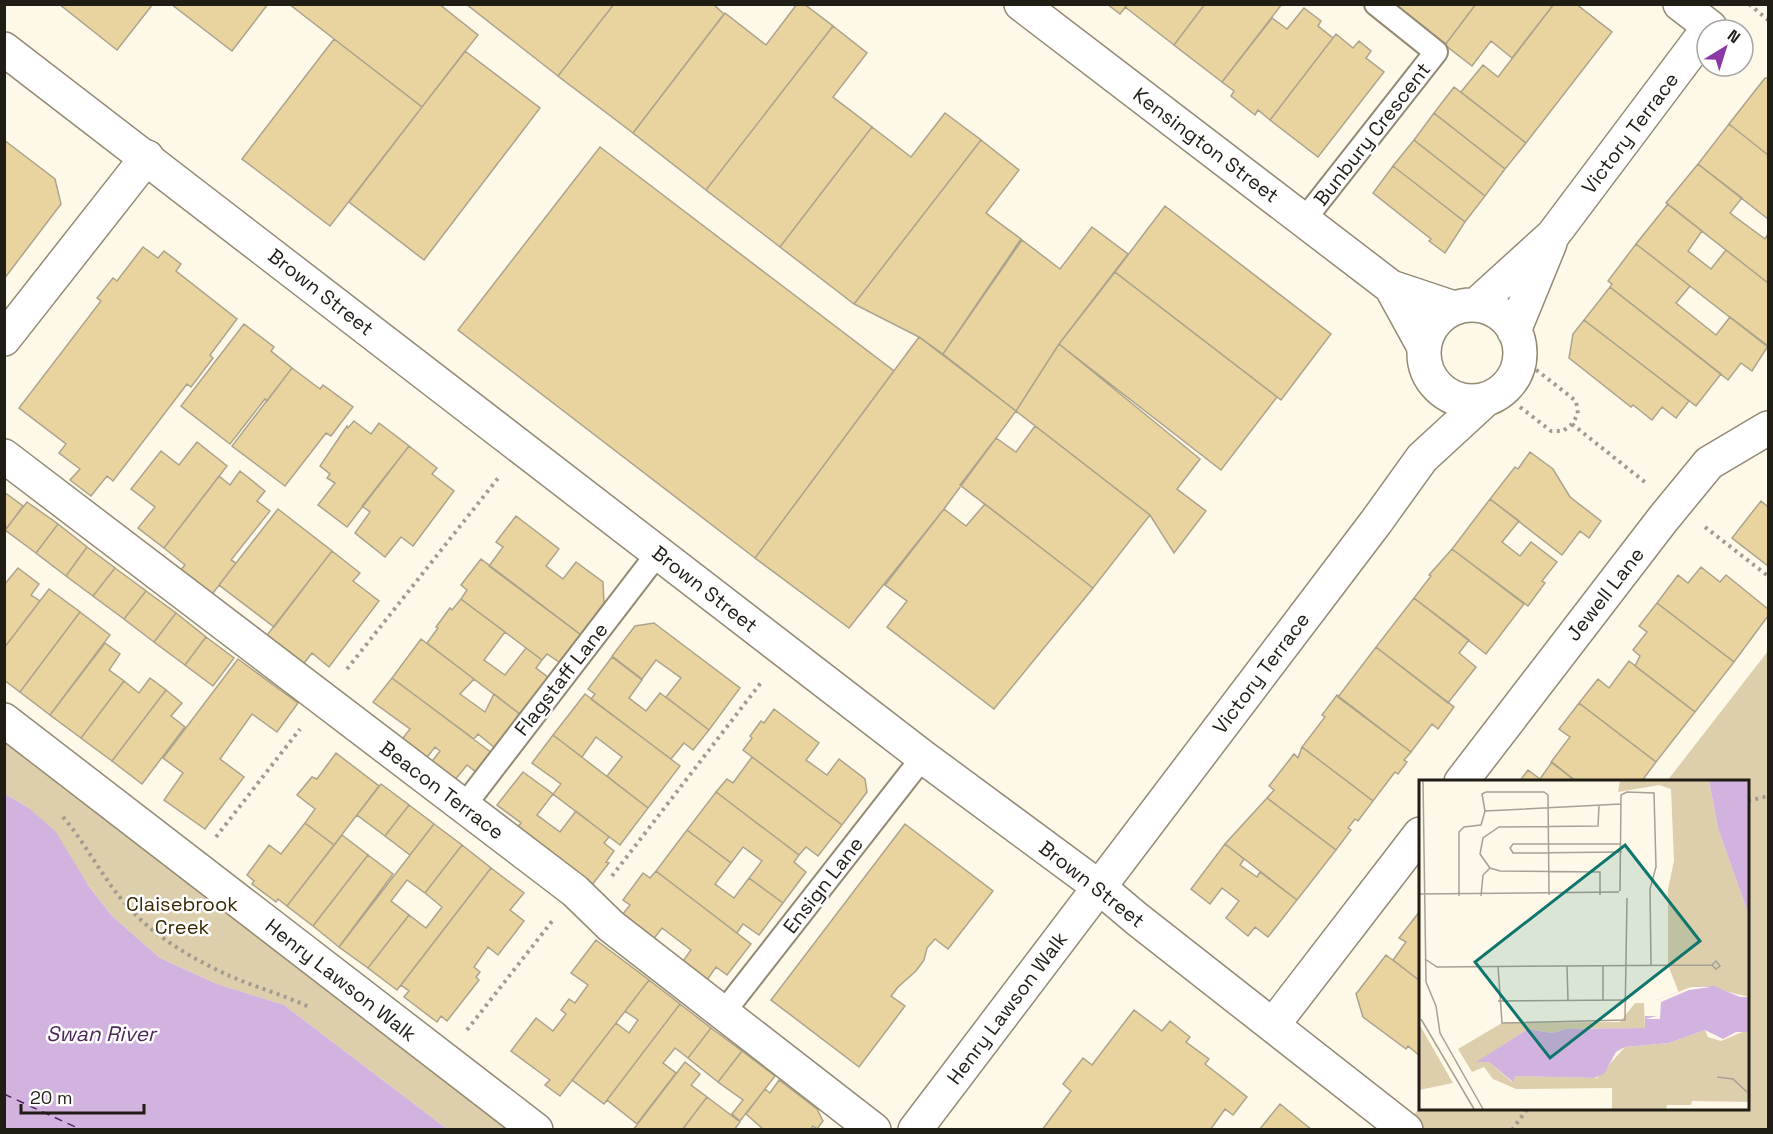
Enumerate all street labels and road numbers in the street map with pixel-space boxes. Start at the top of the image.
street label: Bunbury Crescent [1308,57,1436,211]
street label: Victory Terrace [1576,67,1684,199]
street label: Kensington Street [1128,82,1284,208]
street label: Brown Street [263,243,379,341]
street label: Brown Street [647,540,763,638]
street label: Jewell Lane [1560,542,1650,646]
street label: Victory Terrace [1207,607,1315,739]
street label: Flagstaff Lane [509,617,613,741]
street label: Beacon Terrace [375,735,509,845]
street label: Ensign Lane [777,831,869,939]
street label: Brown Street [1034,835,1150,933]
street label: Henry Lawson Walk [260,913,422,1047]
street label: Henry Lawson Walk [941,926,1073,1090]

